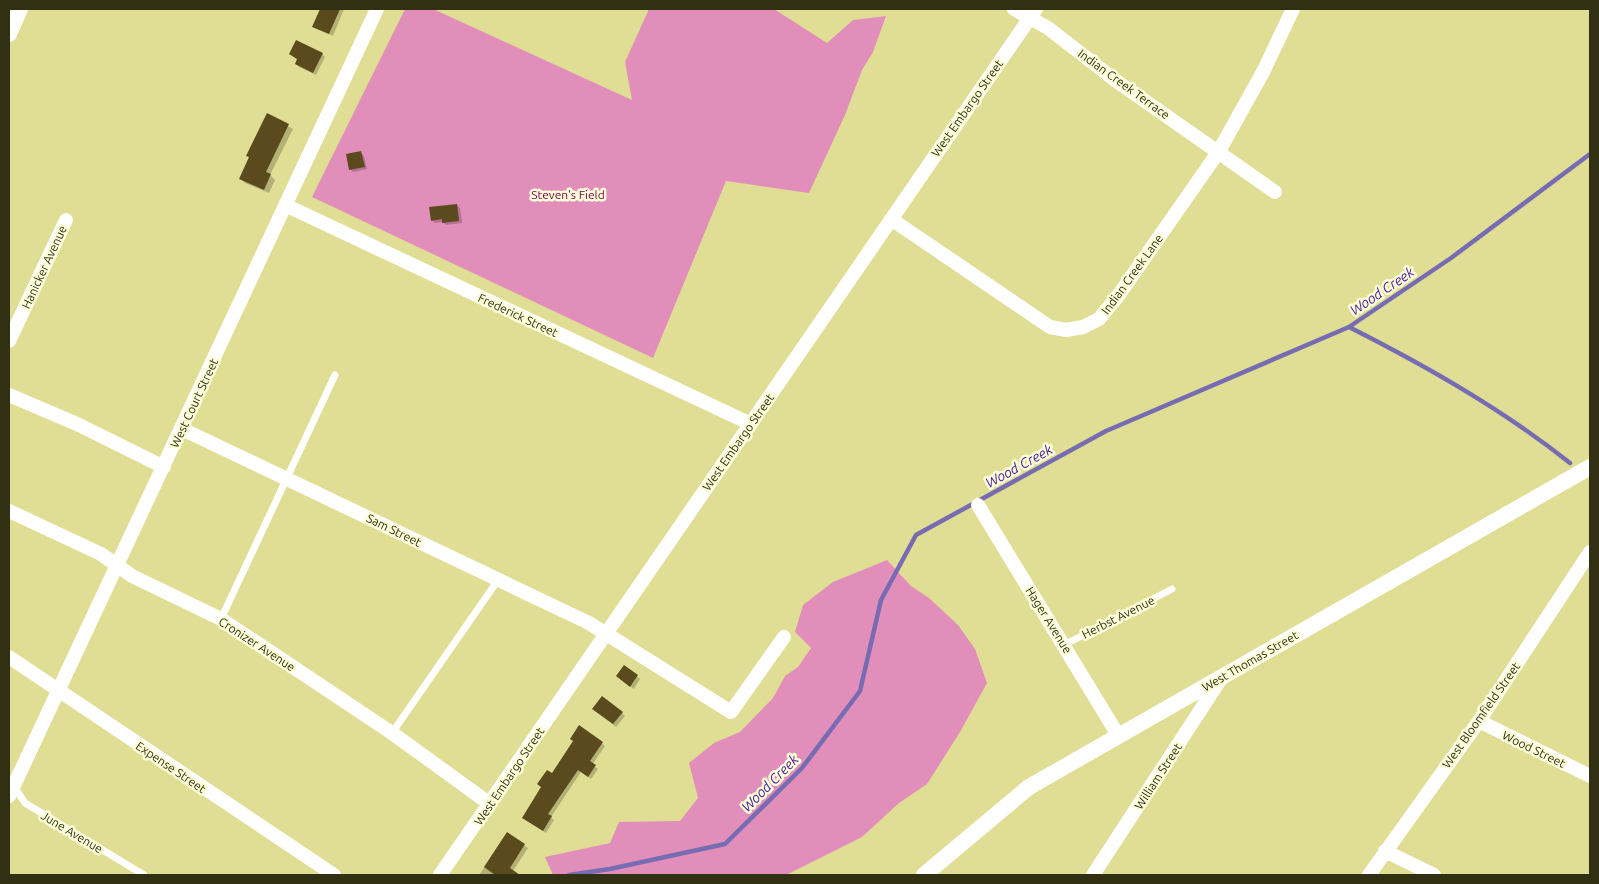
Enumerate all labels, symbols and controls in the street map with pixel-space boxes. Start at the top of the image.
street label: Indian Creek Terrace [1076,46,1172,122]
street label: West Embargo Street [929,57,1006,159]
park label: Steven's Field [531,188,605,201]
street label: Hanicker Avenue [19,223,69,311]
street label: Indian Creek Lane [1099,232,1165,316]
water label: Wood Creek [1347,263,1418,318]
street label: Frederick Street [476,291,560,339]
street label: West Court Street [168,356,220,450]
street label: West Embargo Street [700,391,777,493]
water label: Wood Creek [983,441,1056,491]
street label: Sam Street [365,511,424,549]
street label: Hager Avenue [1023,584,1075,656]
street label: Herbst Avenue [1080,593,1156,641]
street label: Cronizer Avenue [216,614,298,674]
street label: West Thomas Street [1200,628,1301,694]
street label: West Bloomfield Street [1440,659,1523,770]
street label: West Embargo Street [471,724,547,827]
street label: Wood Street [1500,728,1568,770]
street label: Expense Street [134,739,209,795]
street label: William Street [1132,740,1184,812]
water label: Wood Creek [738,751,802,815]
street label: June Avenue [39,809,105,855]

